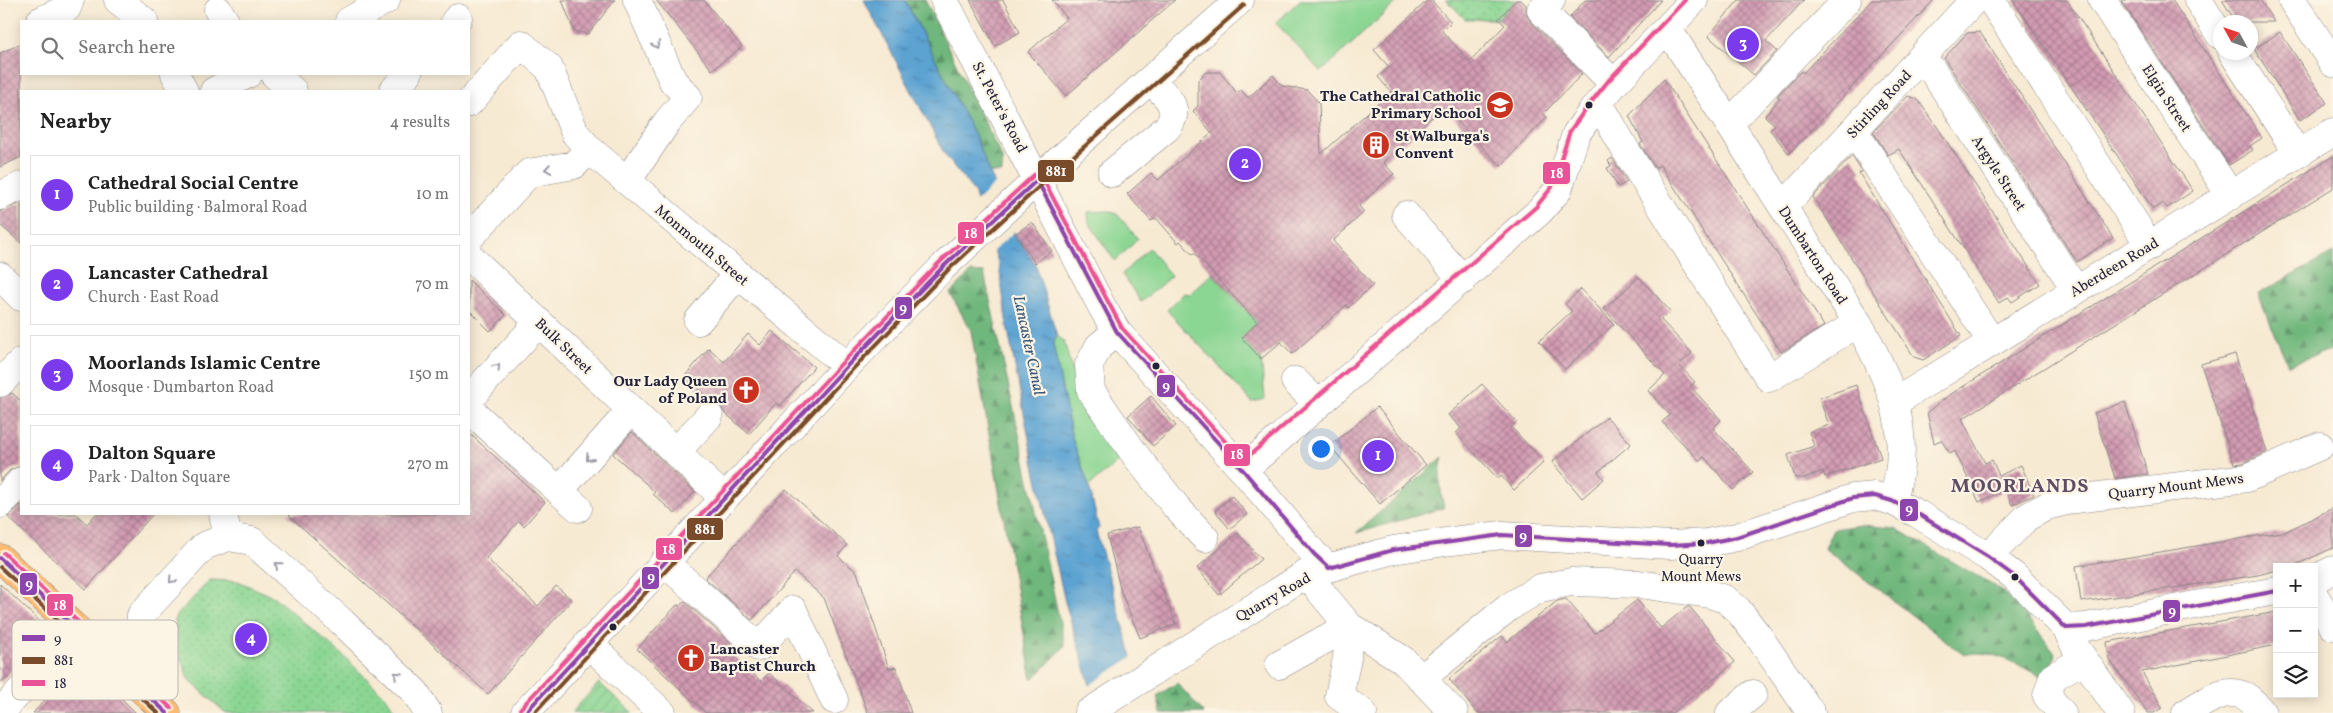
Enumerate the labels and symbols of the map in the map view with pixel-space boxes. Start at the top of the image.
north arrow [2213,15,2258,60]
pin: 3 [1727,25,1759,63]
one-way arrow [650,40,661,49]
street label: St. Peter's Road [966,58,1032,157]
street label: Elgin Street [2136,61,2196,137]
street label: Stirling Road [1843,66,1917,144]
place label: The Cathedral Catholic Primary School [1320,87,1481,125]
school or university icon: The Cathedral Catholic Primary School [1485,90,1515,120]
unlabelled marker [1584,100,1594,110]
place label: St Walburga's Convent [1395,127,1489,165]
building icon: St Walburga's Convent [1361,130,1391,160]
street label: Argyle Street [1965,132,2030,216]
pin: 2 [1229,145,1261,183]
line badge: 881 [1037,159,1075,183]
line badge: 18 [1542,161,1571,185]
text: 881 [1046,163,1066,182]
one-way arrow [543,164,552,174]
text: 18 [1550,165,1564,184]
street label: Monmouth Street [650,201,753,292]
street label: Dumbarton Road [1772,202,1851,309]
line badge: 18 [957,221,985,245]
text: 18 [964,225,978,244]
street label: Aberdeen Road [2066,233,2163,303]
water label: Lancaster Canal [1007,294,1049,397]
line badge: 9 [894,296,913,320]
text: 9 [899,300,907,319]
street label: Bulk Street [529,314,596,380]
unlabelled marker [1151,361,1161,371]
one-way arrow [491,364,500,373]
place label: Our Lady Queen of Poland [613,372,727,410]
line badge: 9 [1156,374,1176,398]
church icon: Our Lady Queen of Poland [731,375,761,405]
text: 9 [1162,378,1170,397]
your location [1308,436,1334,462]
pin: 1 [1362,437,1394,475]
line badge: 18 [1223,443,1251,467]
text: 18 [1230,446,1244,465]
one-way arrow [586,452,595,461]
street label: Quarry Mount Mews [2107,469,2245,506]
district label: MOORLANDS [1951,473,2089,501]
line badge: 9 [1899,498,1919,522]
text: 9 [1905,501,1913,520]
line badge: 881 [686,517,724,541]
text: 881 [695,521,715,540]
line badge: 9 [1514,524,1533,548]
text: 9 [1519,528,1527,547]
line badge: 18 [655,537,683,561]
marker: Quarry Mount Mews [1696,538,1706,548]
text: 18 [662,541,676,560]
place label: Quarry Mount Mews [1661,551,1741,587]
one-way arrow [275,562,284,571]
line badge: 9 [641,566,660,590]
street label: Quarry Road [1232,568,1315,628]
text: 9 [647,569,655,588]
line badge: 9 [19,572,38,596]
unlabelled marker [2010,572,2020,582]
one-way arrow [169,575,178,584]
text: 9 [25,576,33,595]
line badge: 18 [46,593,74,617]
text: 18 [53,597,67,616]
line badge: 9 [2162,599,2181,623]
text: 9 [2168,603,2176,622]
legend [12,620,178,700]
pin: 4 [235,620,267,658]
unlabelled marker [608,622,618,632]
text: 9 [54,630,61,649]
place label: Lancaster Baptist Church [710,640,816,678]
church icon: Lancaster Baptist Church [676,643,706,673]
text: 881 [54,652,74,671]
one-way arrow [394,672,403,681]
text: 18 [54,675,67,694]

